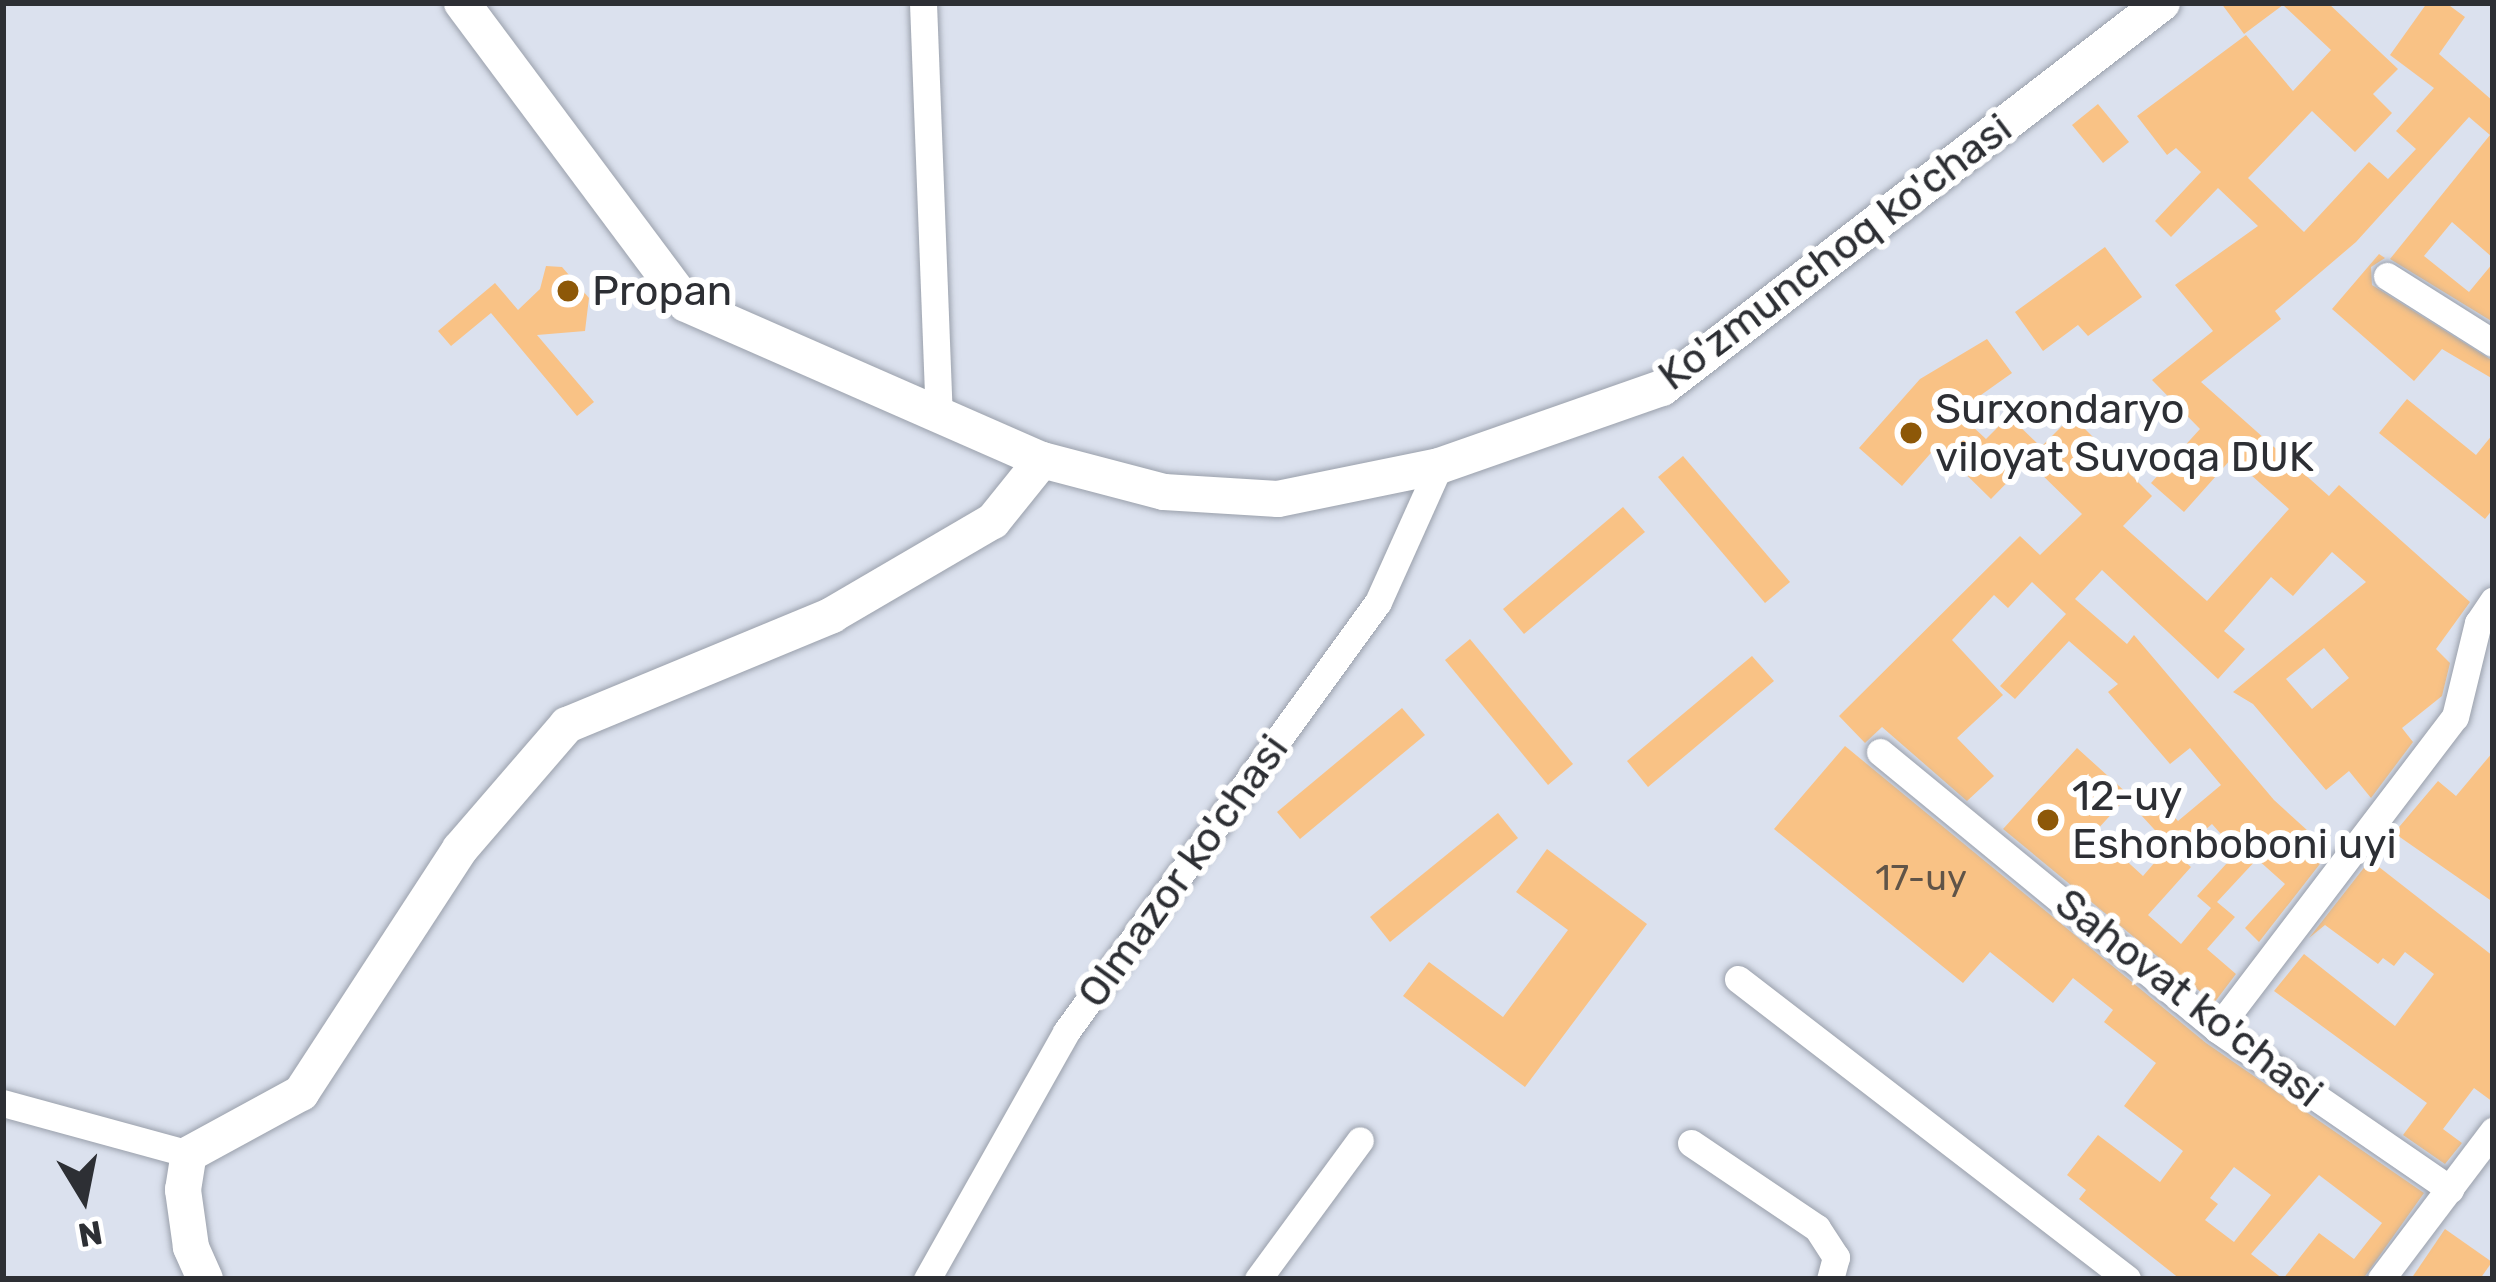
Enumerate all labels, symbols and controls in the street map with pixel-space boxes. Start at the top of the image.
street label: Ko'zmunchoq ko'chasi [1649,103,2021,401]
place label: Propan [592,266,732,316]
marker: Propan [555,278,581,304]
place label: Surxondaryo viloyat Suvoqa DUK [1935,384,2314,482]
marker: Surxondaryo viloyat Suvoqa DUK [1898,420,1924,446]
street label: Olmazor ko'chasi [1067,724,1299,1018]
place label: 12-uy Eshonboboni uyi [2072,771,2397,870]
marker: 12-uy Eshonboboni uyi [2035,807,2061,833]
house number: 17-uy [1875,856,1967,900]
street label: Sahovat ko'chasi [2045,878,2333,1118]
north arrow [24,1138,144,1258]
text: N [75,1213,105,1255]

